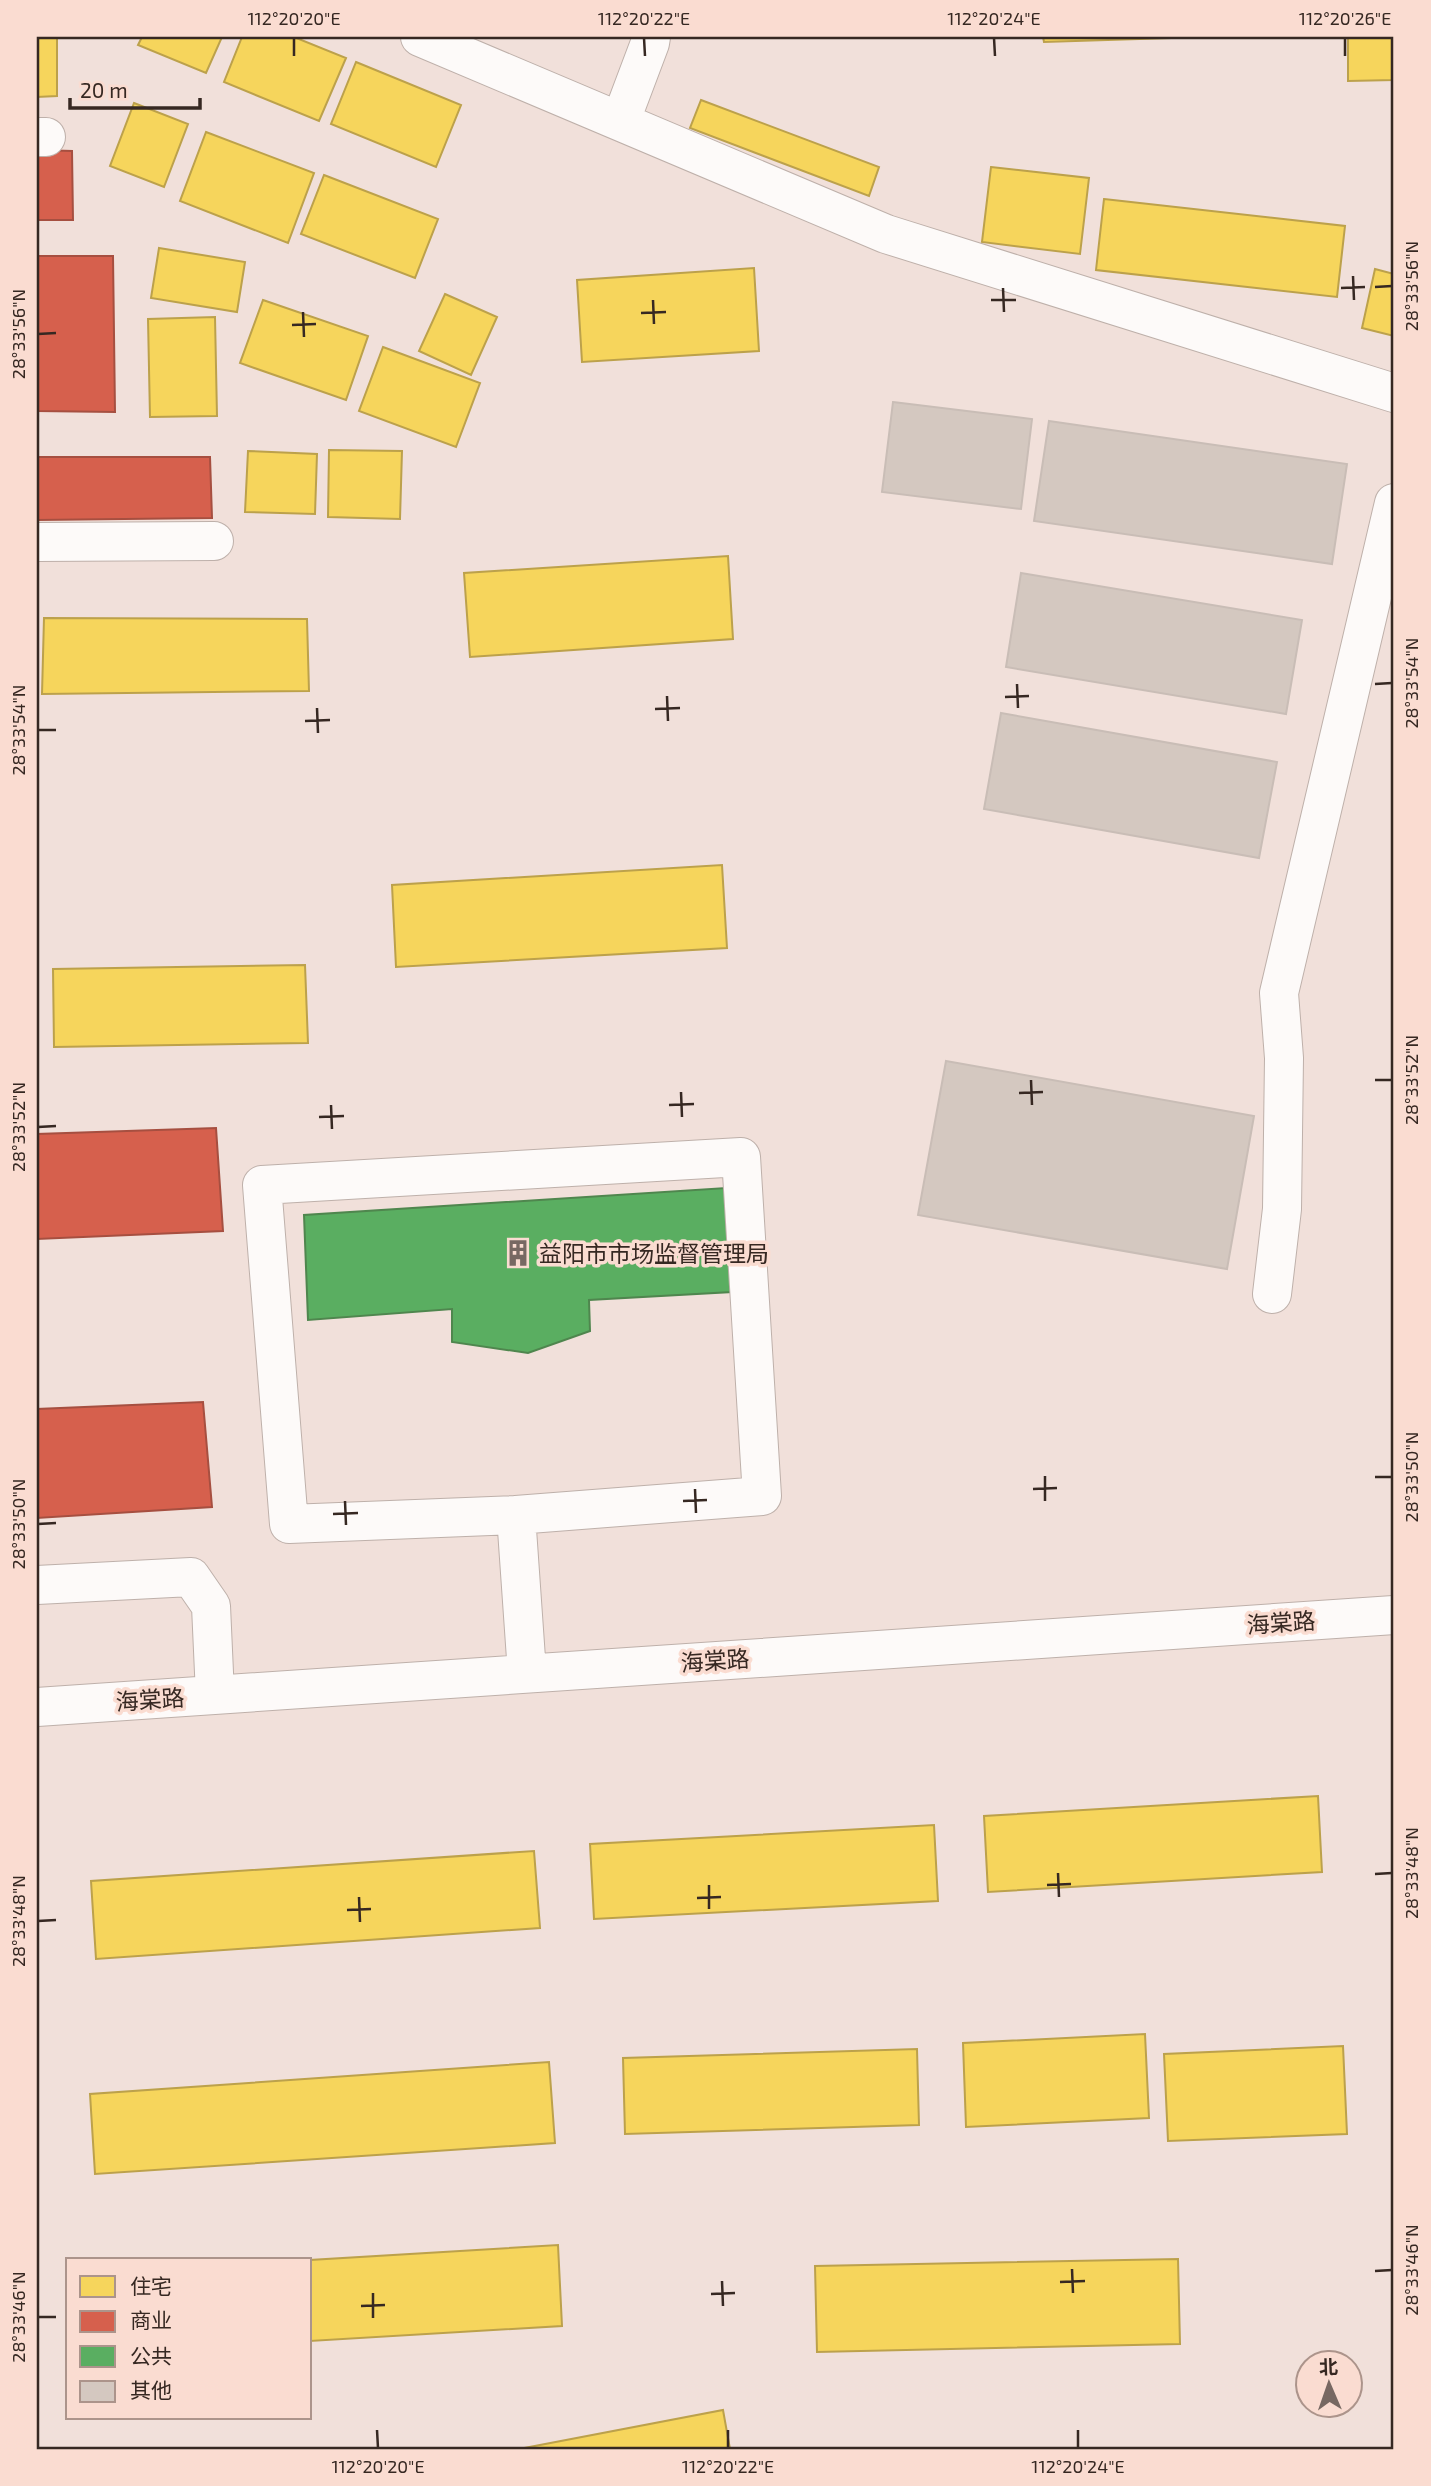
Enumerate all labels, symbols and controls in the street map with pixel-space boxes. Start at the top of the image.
text: 112°20'20"E [247,7,341,29]
text: 112°20'22"E [598,7,690,29]
text: 112°20'24"E [947,7,1041,29]
text: 112°20'26"E [1299,7,1391,29]
scale bar [70,66,200,110]
text: 20 m [80,77,128,102]
text: 28°33'56"N [1400,241,1422,331]
text: 28°33'56"N [7,289,29,379]
text: 28°33'54"N [1400,637,1422,729]
text: 28°33'54"N [7,684,29,776]
text: 28°33'52"N [1400,1035,1422,1125]
text: 28°33'52"N [7,1082,29,1172]
building icon: 益阳市市场监督管理局 [503,1238,533,1268]
place label: 益阳市市场监督管理局 [539,1239,769,1267]
text: 28°33'50"N [1400,1432,1422,1522]
text: 28°33'50"N [7,1479,29,1569]
street label: 海棠路 [1246,1606,1316,1638]
street label: 海棠路 [680,1644,750,1676]
street label: 海棠路 [115,1683,185,1715]
text: 28°33'48"N [1400,1827,1422,1919]
text: 28°33'48"N [7,1875,29,1967]
text: 28°33'46"N [1400,2224,1422,2316]
legend [66,2258,312,2420]
text: 28°33'46"N [7,2271,29,2363]
text: 住宅 [130,2273,172,2298]
text: 商业 [130,2307,172,2332]
text: 公共 [130,2343,172,2368]
north arrow [1294,2350,1364,2420]
text: 北 [1318,2355,1338,2378]
text: 其他 [130,2377,172,2402]
text: 112°20'20"E [331,2455,425,2477]
text: 112°20'22"E [682,2455,774,2477]
text: 112°20'24"E [1031,2455,1125,2477]

